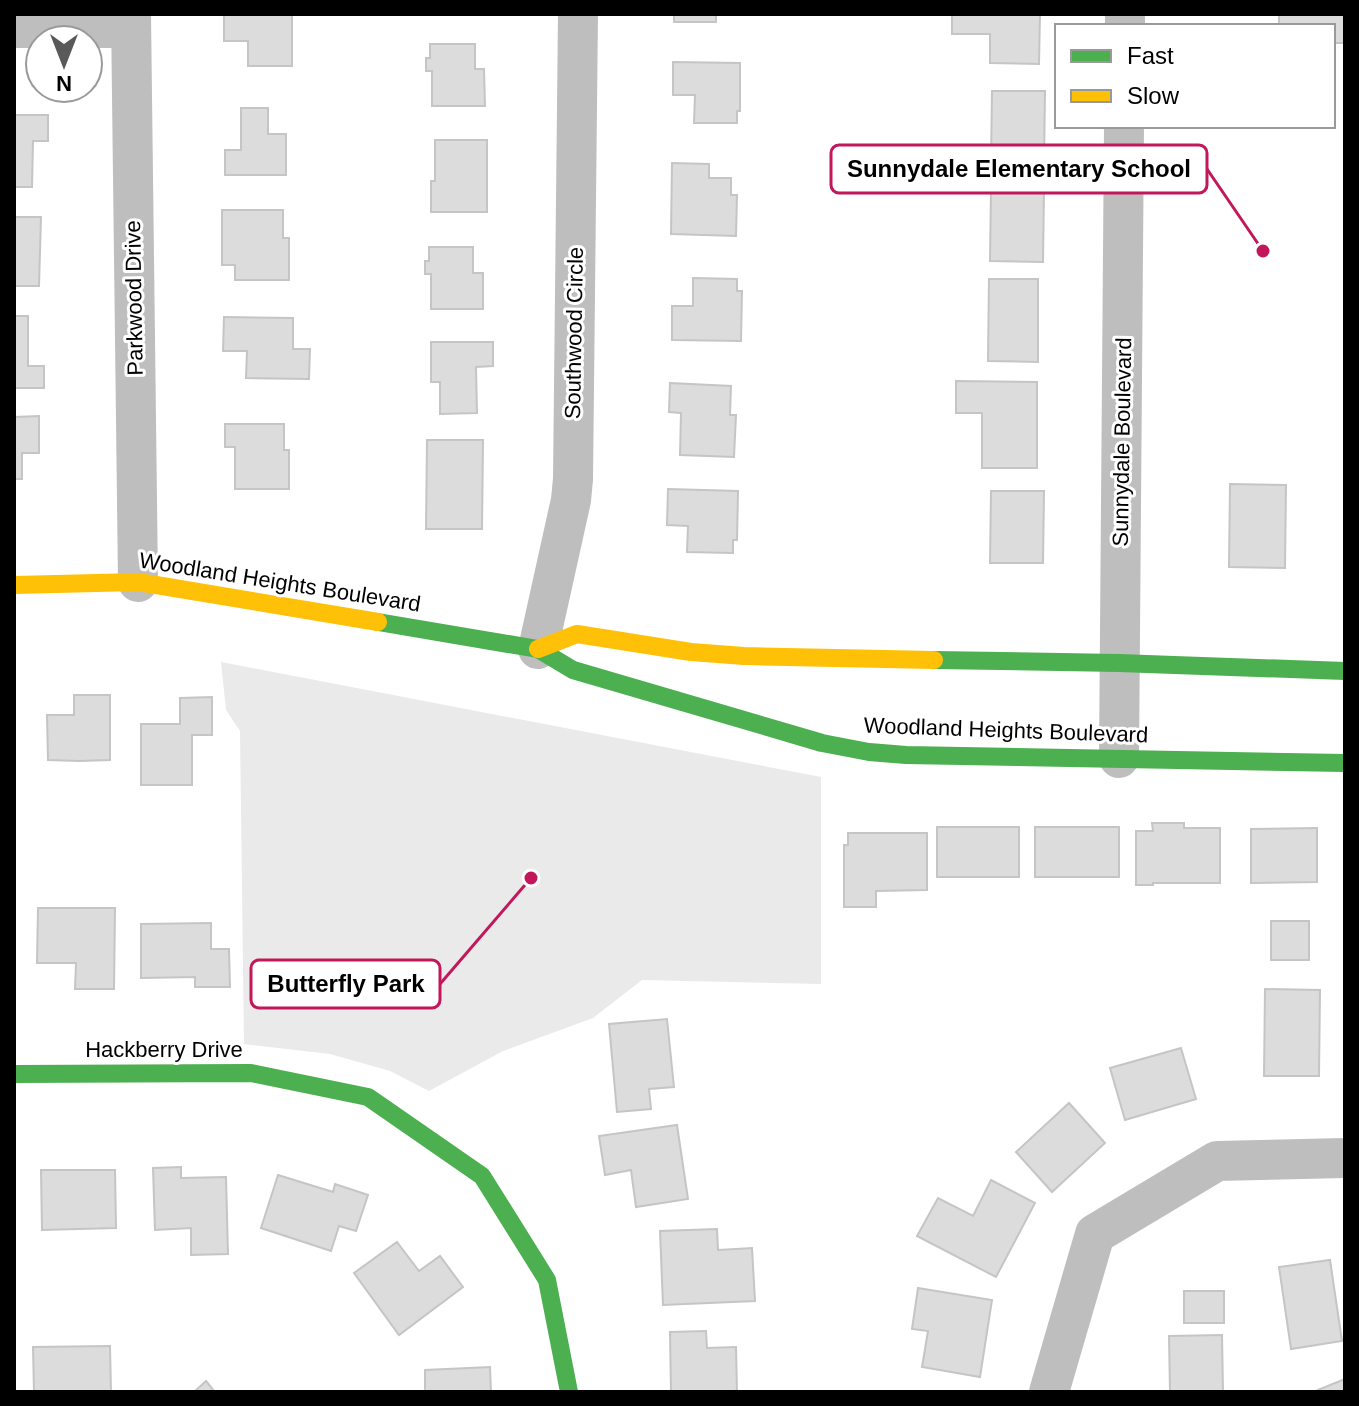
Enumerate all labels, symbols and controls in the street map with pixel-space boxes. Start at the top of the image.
north arrow [24,24,104,104]
legend [1055,24,1335,128]
text: Fast [1127,42,1174,69]
text: N [56,71,72,96]
text: Slow [1127,82,1180,109]
callout: Sunnydale Elementary School [831,145,1207,193]
text: Sunnydale Elementary School [847,155,1191,182]
street label: Parkwood Drive [120,220,148,376]
street label: Southwood Circle [560,247,588,419]
street label: Sunnydale Boulevard [1108,337,1136,547]
street label: Woodland Heights Boulevard [138,547,422,617]
street label: Woodland Heights Boulevard [863,713,1149,747]
callout: Butterfly Park [251,960,440,1008]
text: Butterfly Park [267,970,425,997]
street label: Hackberry Drive [85,1037,243,1062]

